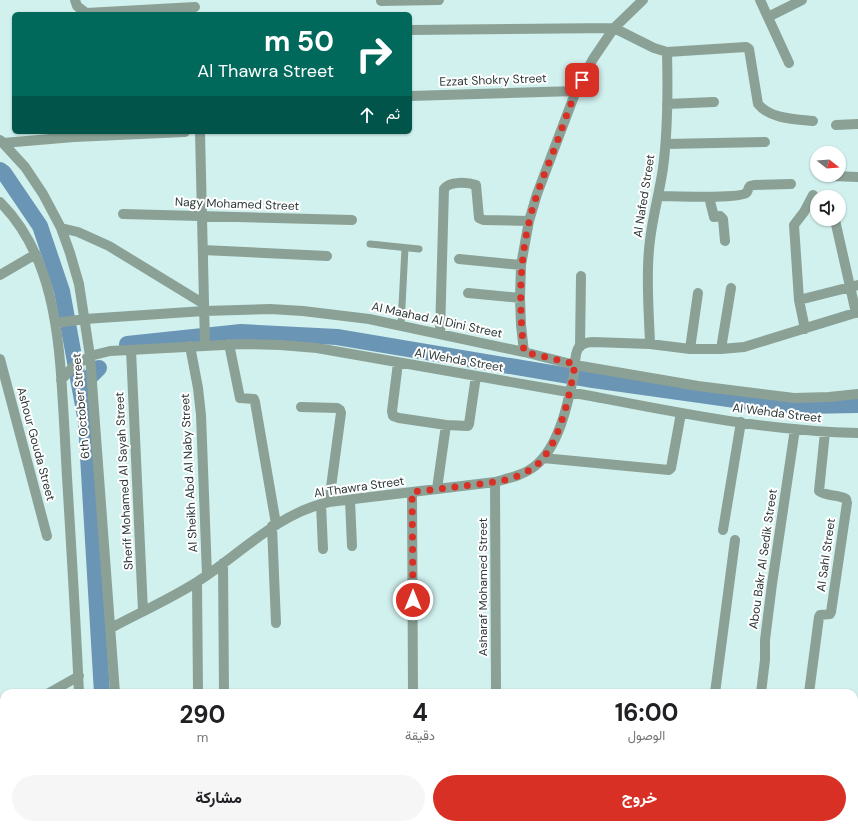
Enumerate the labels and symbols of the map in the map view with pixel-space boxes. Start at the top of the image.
pin [565,63,599,97]
street label: Ezzat Shokry Street [439,70,547,90]
north arrow [810,146,846,182]
street label: Al Nafed Street [630,153,659,239]
street label: Nagy Mohamed Street [175,194,300,214]
street label: Al Maahad Al Dini Street [370,298,504,342]
street label: Al Wehda Street [413,344,505,376]
street label: 6th October Street [68,352,94,459]
street label: Ashour Gouda Street [13,385,59,503]
street label: Sherif Mohamed Al Sayah Street [111,391,137,570]
street label: Al Sheikh Abd Al Naby Street [177,393,201,553]
street label: Al Wehda Street [731,400,823,426]
street label: Al Thawra Street [313,473,406,501]
street label: Abou Bakr Al Sedik Street [745,488,781,630]
street label: Asharaf Mohamed Street [475,517,491,656]
street label: Al Sahl Street [813,517,839,593]
position arrow [392,579,434,621]

